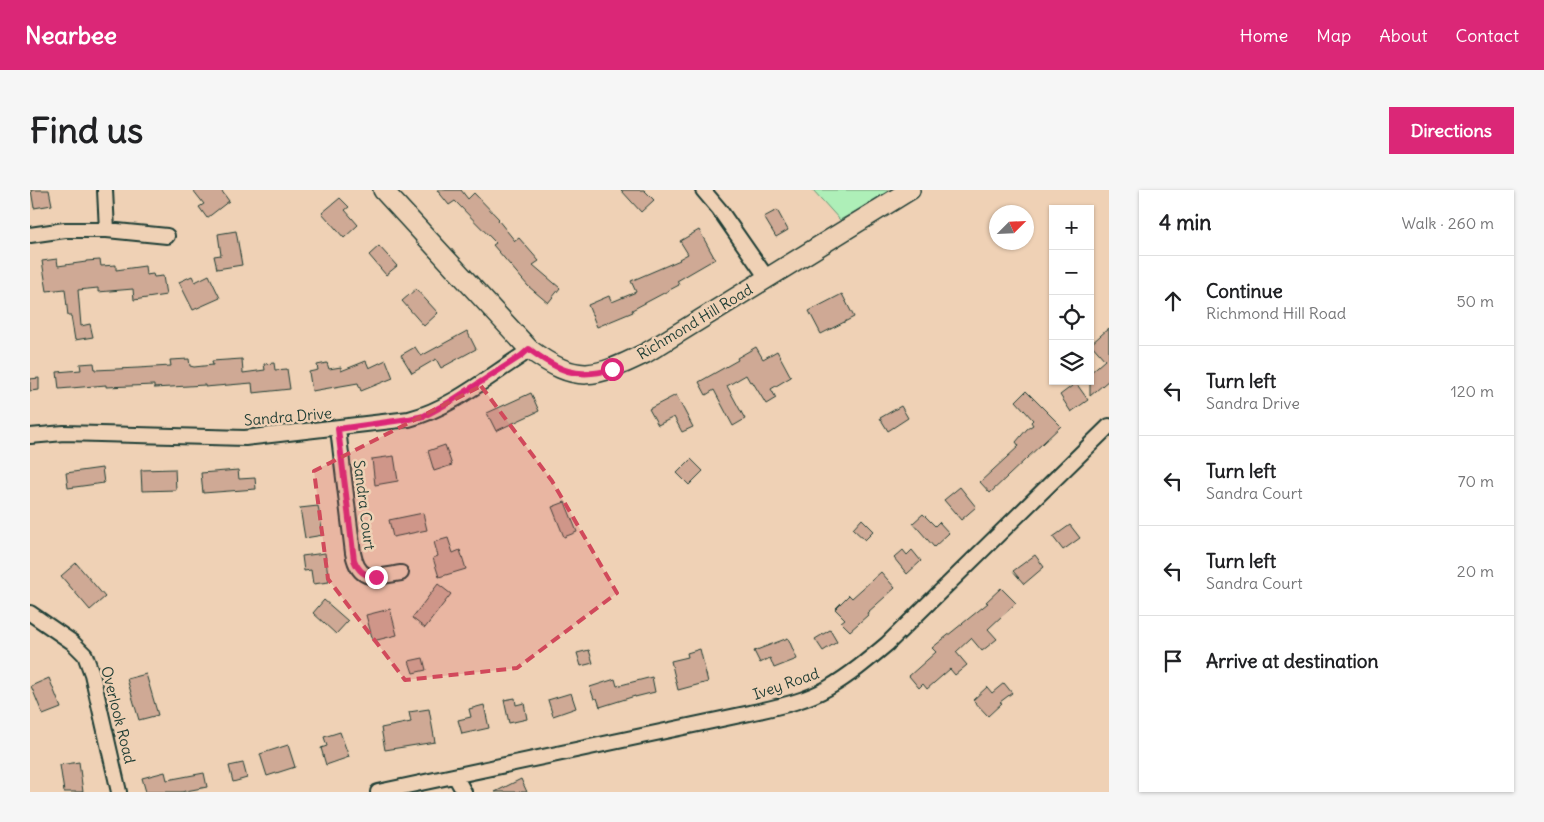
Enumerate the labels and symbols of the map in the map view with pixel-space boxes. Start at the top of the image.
north arrow [989,205,1034,250]
street label: Richmond Hill Road [634,279,756,364]
route start [601,358,624,381]
street label: Sandra Drive [243,403,333,430]
street label: Sandra Court [350,459,379,551]
route end [365,566,388,589]
street label: Ivey Road [750,663,822,704]
street label: Overlook Road [97,664,140,766]

